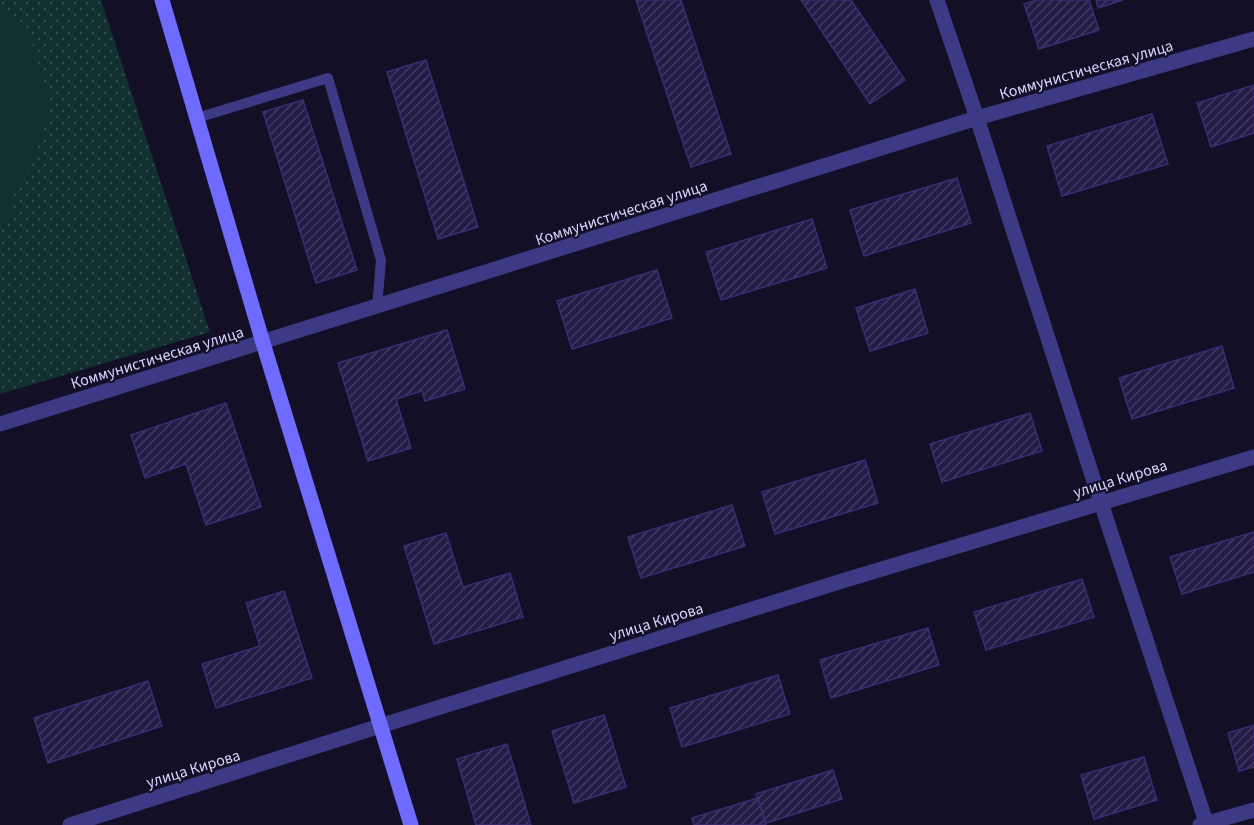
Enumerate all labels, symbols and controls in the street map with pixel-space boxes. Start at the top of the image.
street label: Коммунистическая улица [997,35,1176,105]
street label: Коммунистическая улица [532,175,710,251]
street label: Коммунистическая улица [68,321,246,395]
street label: улица Кирова [1071,454,1170,504]
street label: улица Кирова [607,597,706,647]
street label: улица Кирова [144,744,243,794]

